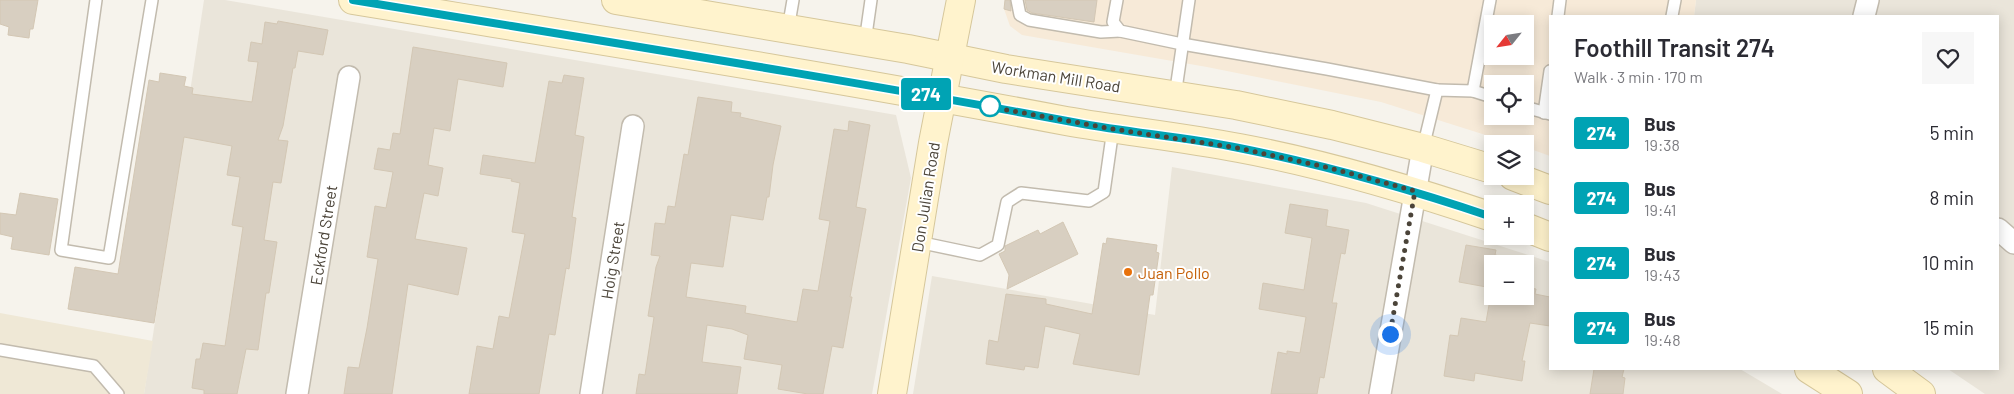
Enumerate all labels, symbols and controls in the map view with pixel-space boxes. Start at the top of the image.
north arrow [1484,15,1534,65]
map controls [1484,15,1534,305]
button: heart [1922,32,1974,84]
text: Foothill Transit 274 [1574,33,1775,62]
street label: Workman Mill Road [990,56,1122,96]
text: Walk · 3 min · 170 m [1574,67,1703,86]
button: locate [1484,75,1534,125]
line badge: 274 [897,78,955,110]
text: 274 [911,83,941,105]
unlabelled marker [979,95,1001,117]
text: Bus [1644,112,1676,135]
text: 5 min [1930,121,1974,144]
text: 274 [1587,122,1616,144]
button: layers [1484,135,1534,185]
text: 19:38 [1644,135,1680,154]
street label: Don Julian Road [907,141,943,253]
text: Bus [1644,177,1676,200]
street label: Eckford Street [306,184,340,286]
text: 8 min [1930,186,1974,209]
text: 274 [1587,187,1616,209]
button: + [1484,195,1534,245]
text: 19:41 [1644,200,1676,219]
street label: Hoig Street [596,220,628,300]
text: Bus [1644,242,1676,265]
text: 10 min [1922,251,1974,274]
text: 274 [1587,252,1616,274]
button: − [1484,255,1534,305]
place label: Juan Pollo [1138,263,1210,282]
text: 19:43 [1644,265,1680,284]
marker: Juan Pollo [1122,266,1134,278]
text: Bus [1644,307,1676,330]
text: 15 min [1923,316,1974,339]
text: 274 [1587,317,1616,339]
your location [1378,322,1403,347]
text: 19:48 [1644,330,1681,349]

